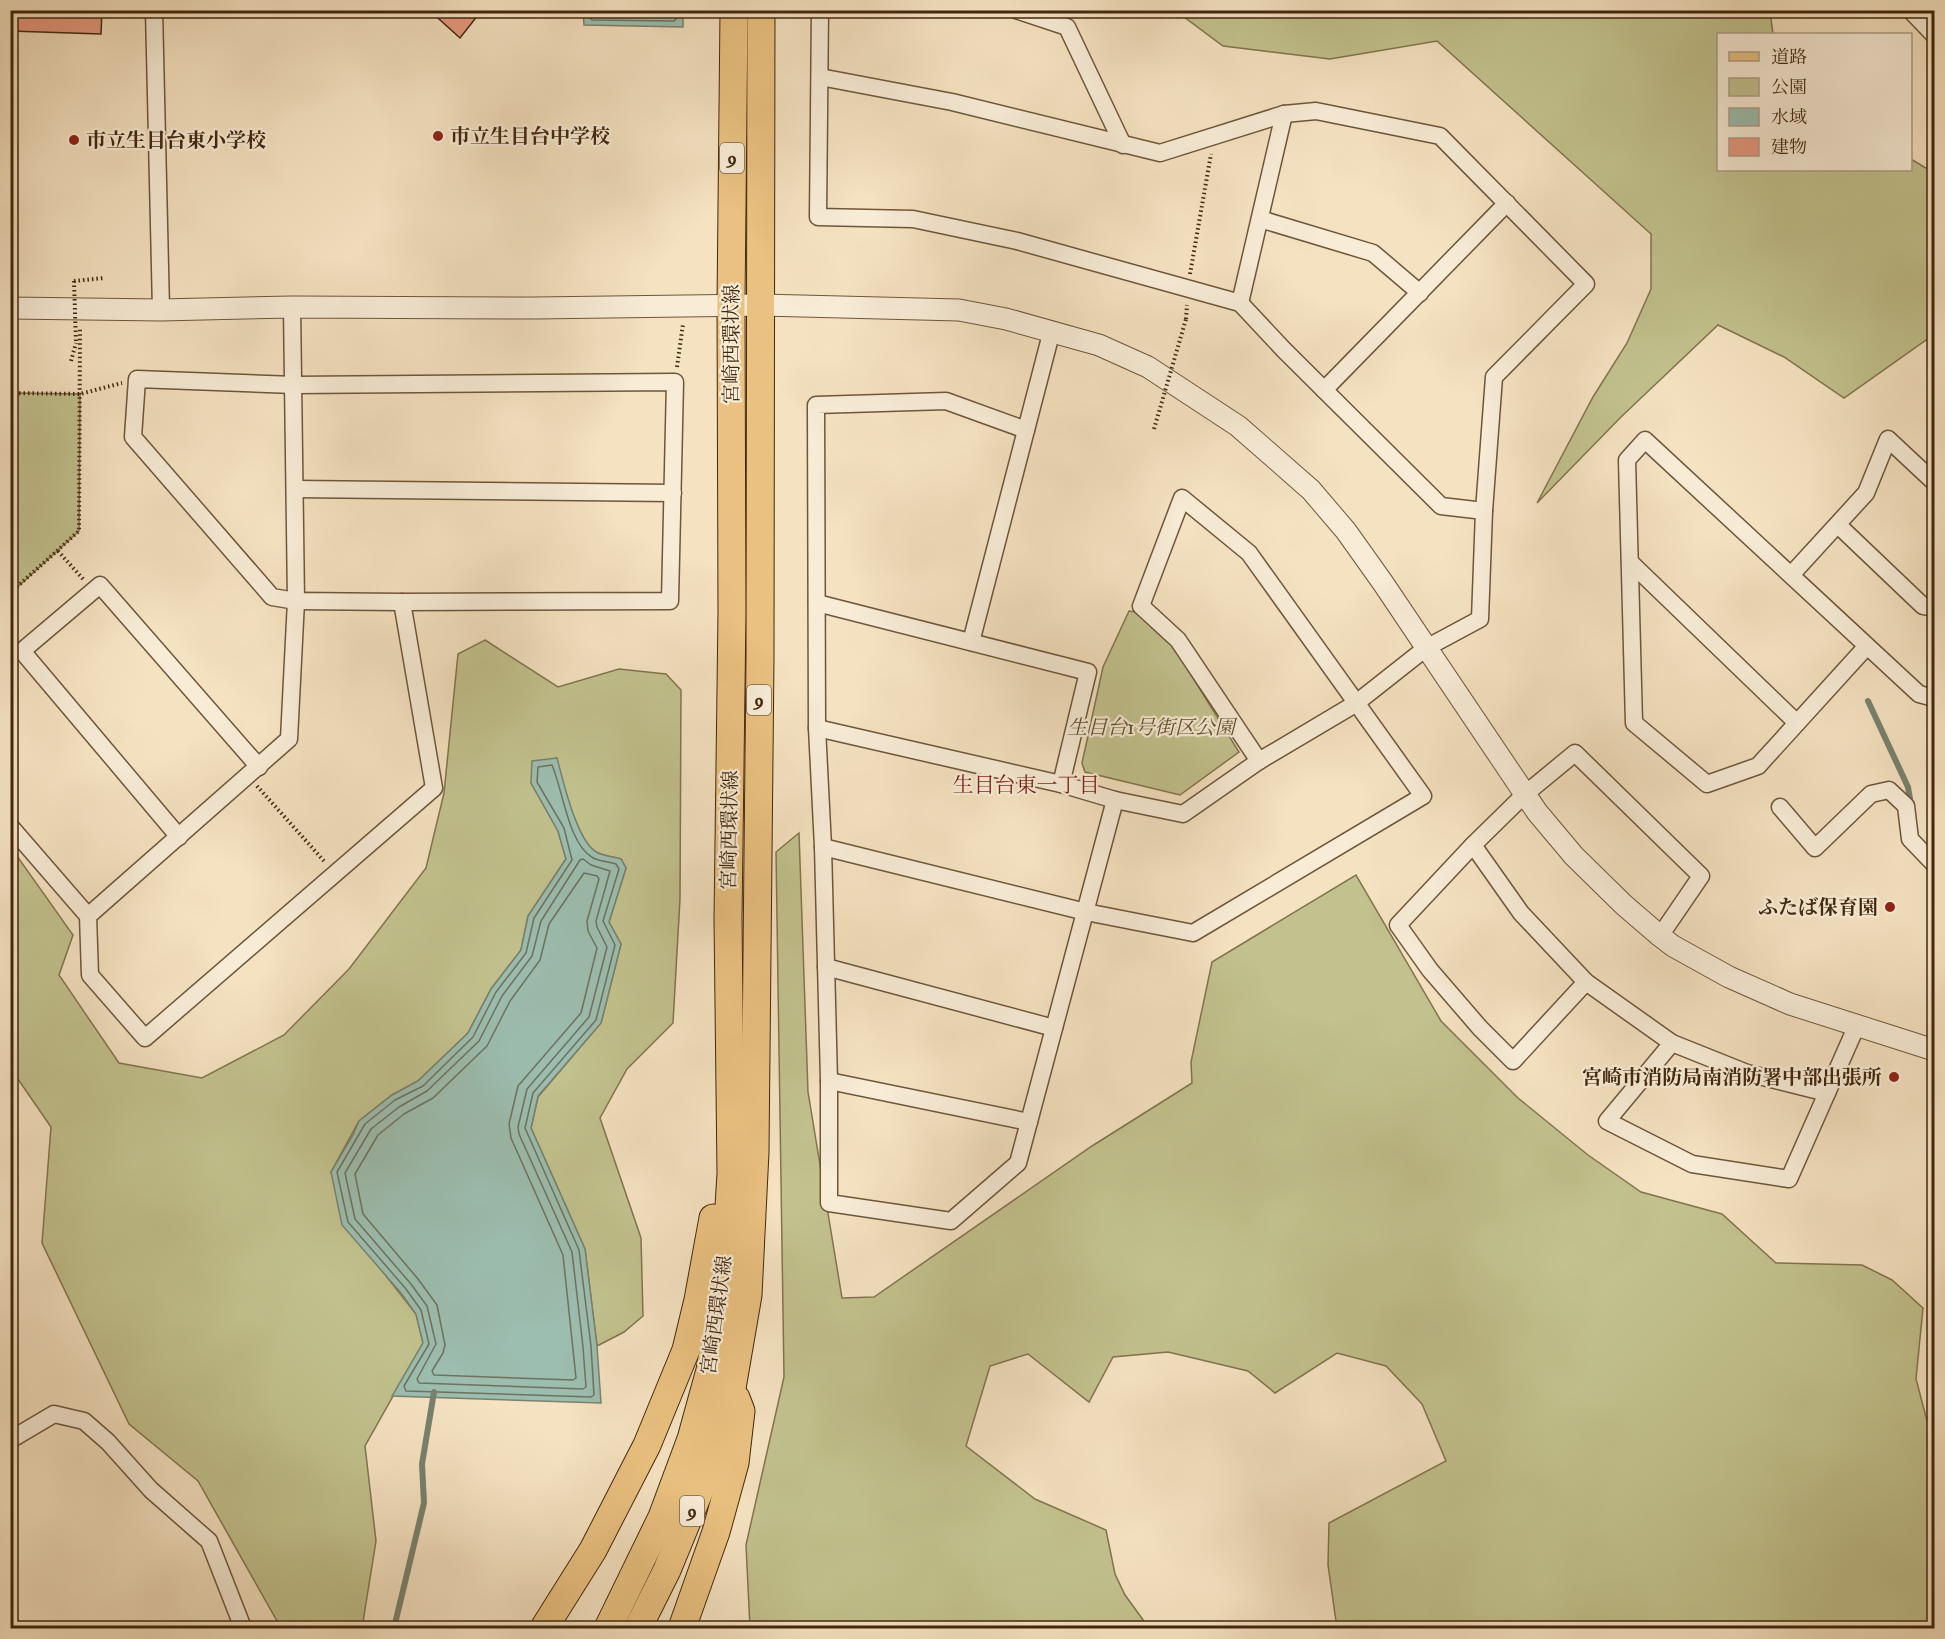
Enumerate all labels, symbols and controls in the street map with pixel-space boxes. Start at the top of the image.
legend [1717,33,1912,171]
text: 道路 [1771,46,1807,69]
text: 公園 [1771,76,1807,99]
text: 水域 [1771,106,1807,129]
place label: 市立生目台中学校 [450,124,610,149]
place label: 市立生目台東小学校 [86,128,266,153]
marker: 市立生目台中学校 [431,129,445,143]
marker: 市立生目台東小学校 [67,133,81,147]
text: 建物 [1771,136,1807,159]
road number: 9 [720,143,744,173]
street label: 宮崎西環状線 [719,284,744,404]
road number: 9 [747,685,771,715]
park label: 生目台1号街区公園 [1067,715,1238,740]
street label: 宮崎西環状線 [716,770,743,890]
district label: 生目台東一丁目 [953,772,1100,799]
place label: ふたば保育園 [1758,895,1878,920]
marker: ふたば保育園 [1883,900,1897,914]
place label: 宮崎市消防局南消防署中部出張所 [1582,1065,1882,1090]
marker: 宮崎市消防局南消防署中部出張所 [1887,1070,1901,1084]
street label: 宮崎西環状線 [696,1254,737,1376]
road number: 9 [680,1496,704,1526]

